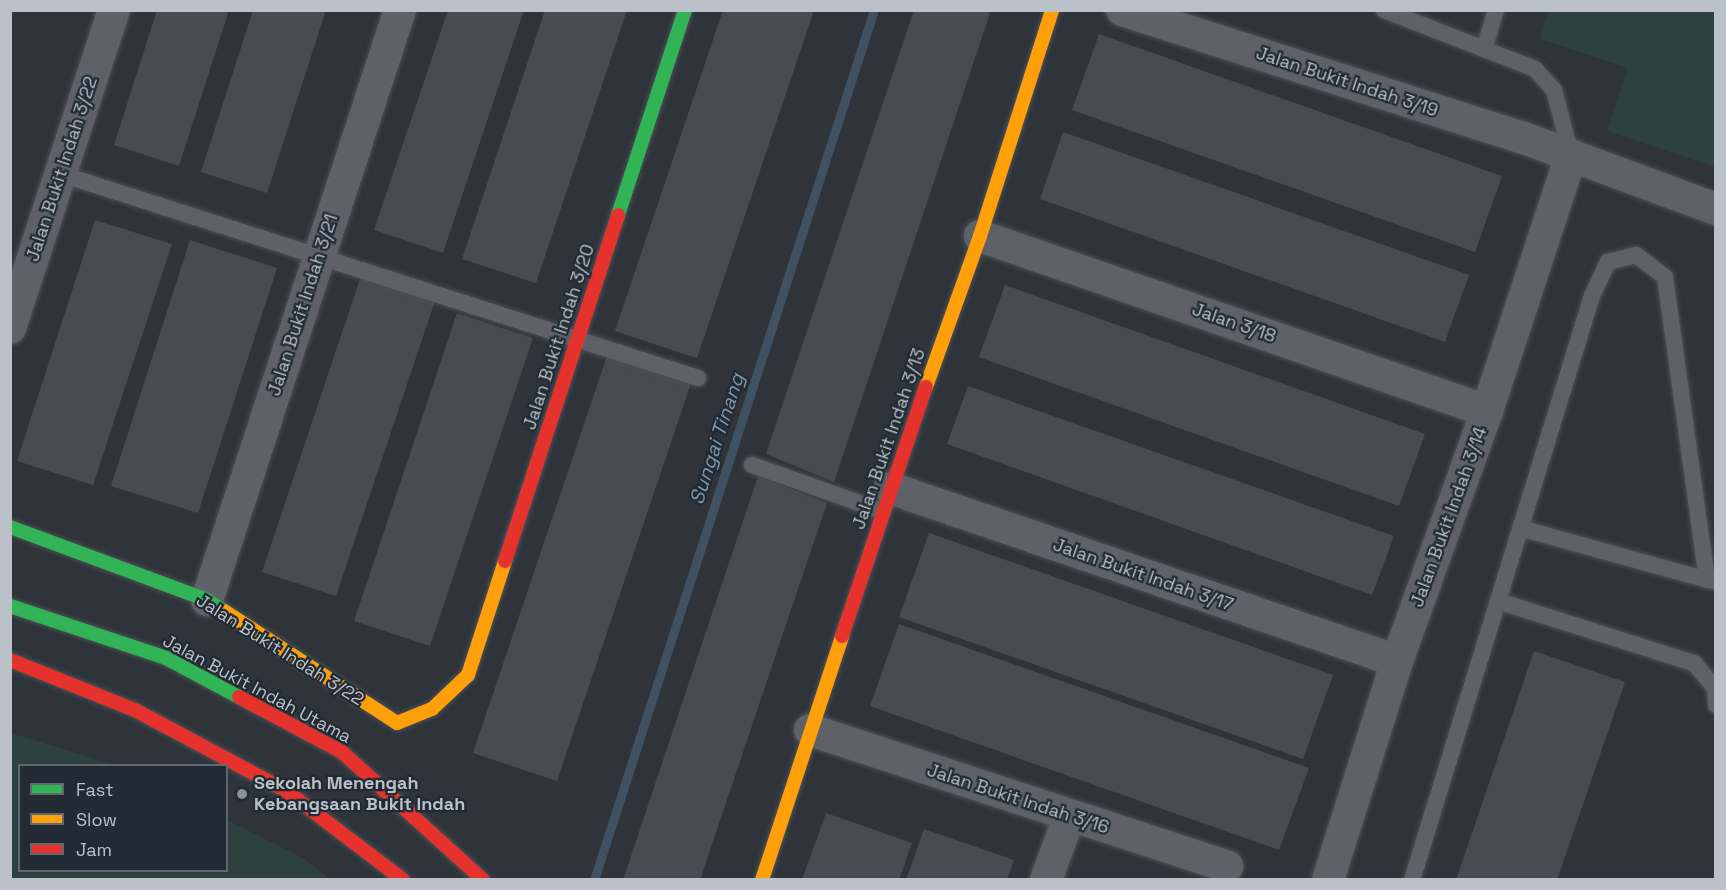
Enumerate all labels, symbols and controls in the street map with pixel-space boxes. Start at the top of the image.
street label: Jalan Bukit Indah 3/19 [1253,42,1441,122]
street label: Jalan Bukit Indah 3/22 [22,74,102,264]
street label: Jalan Bukit Indah 3/21 [263,211,343,399]
street label: Jalan Bukit Indah 3/20 [519,241,599,433]
street label: Jalan 3/18 [1189,299,1279,347]
street label: Jalan Bukit Indah 3/13 [848,346,930,532]
water label: Sungai Tinang [685,370,749,508]
street label: Jalan Bukit Indah 3/14 [1406,424,1492,610]
street label: Jalan Bukit Indah 3/17 [1050,534,1236,616]
street label: Jalan Bukit Indah 3/22 [192,590,368,710]
street label: Jalan Bukit Indah Utama [159,630,355,748]
street label: Jalan Bukit Indah 3/16 [924,759,1112,839]
legend [18,764,228,872]
place label: Sekolah Menengah Kebangsaan Bukit Indah [254,773,465,816]
text: Fast [76,778,113,801]
marker: Sekolah Menengah Kebangsaan Bukit Indah [235,787,249,801]
text: Slow [76,808,117,831]
text: Jam [76,838,112,861]

